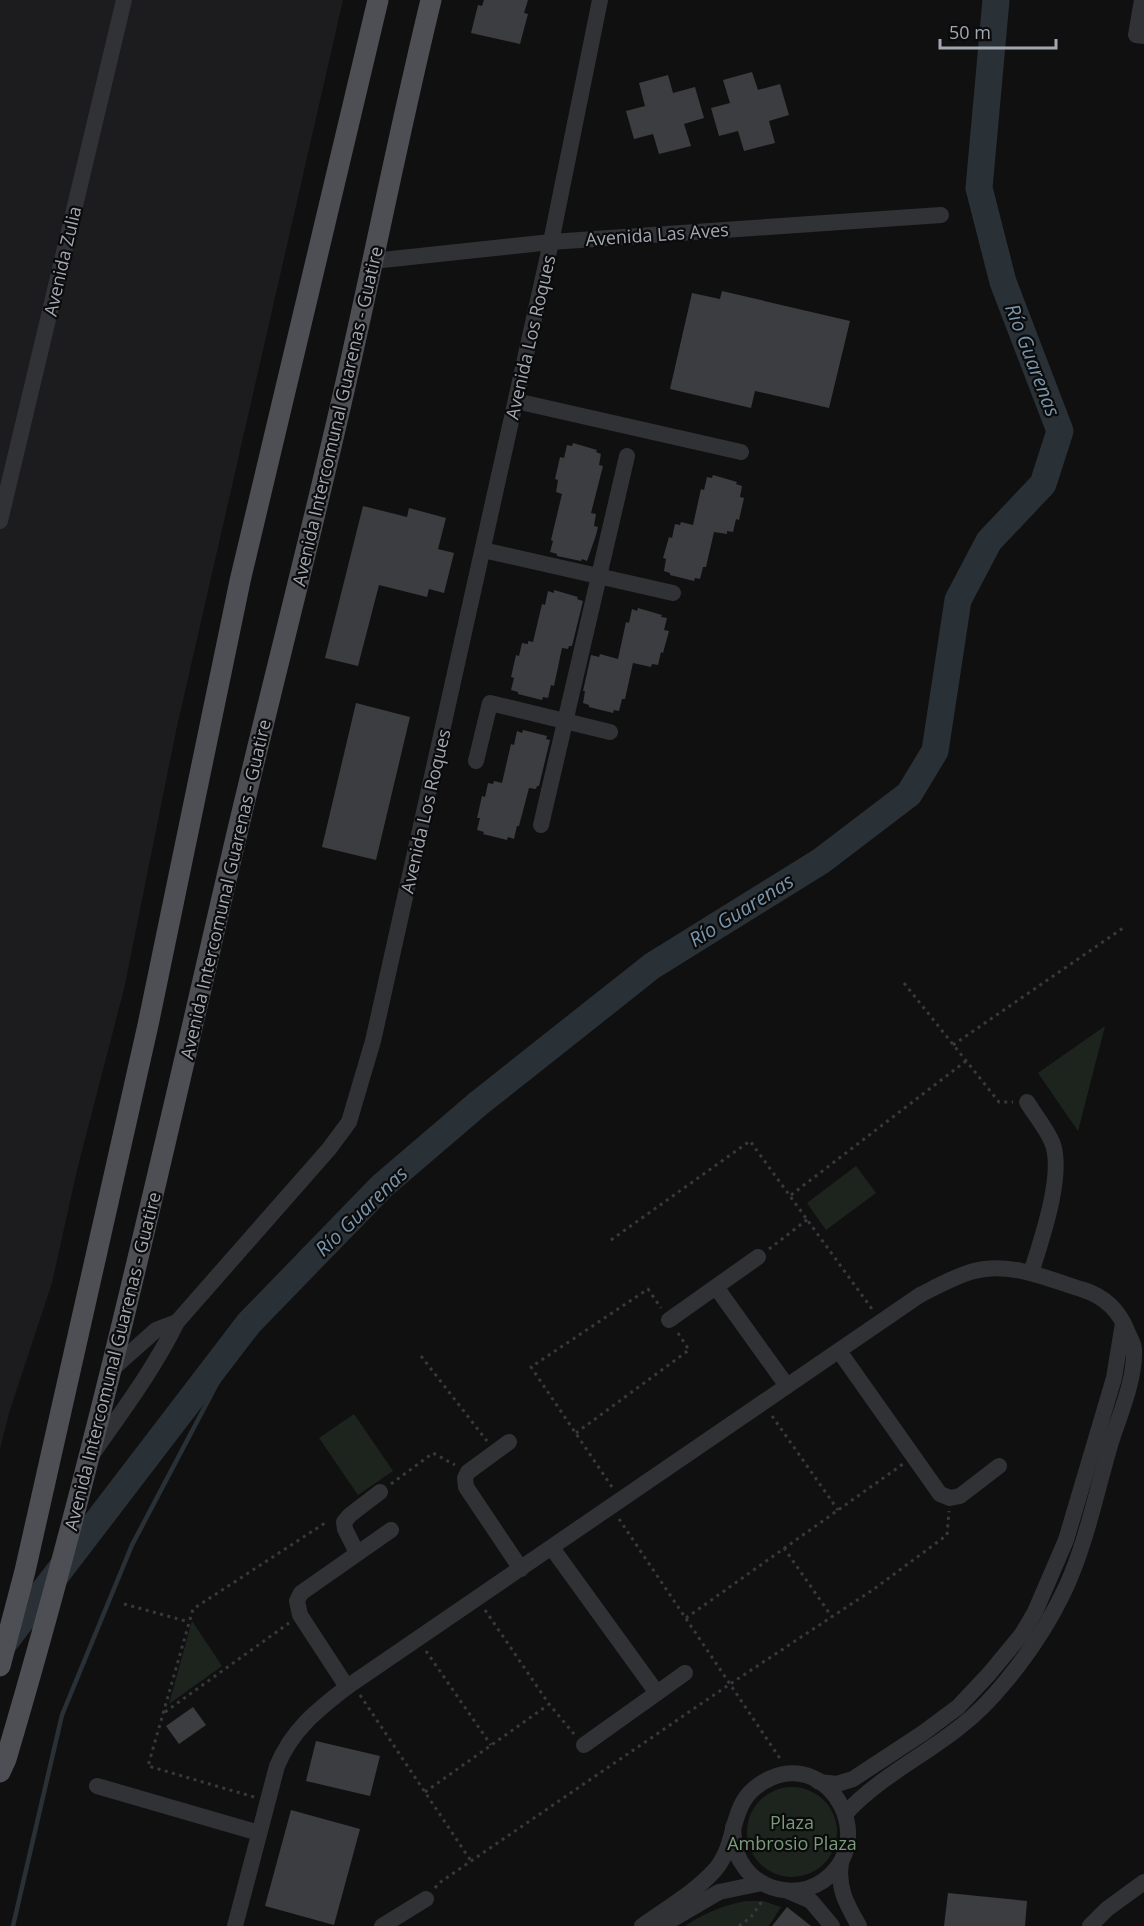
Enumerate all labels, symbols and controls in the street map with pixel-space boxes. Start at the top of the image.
scale bar [940,12,1056,50]
text: 50 m [949,20,991,44]
street label: Avenida Zulia [38,204,86,318]
street label: Avenida Las Aves [585,217,729,251]
street label: Avenida Intercomunal Guarenas - Guatire [286,244,388,588]
street label: Avenida Los Roques [499,252,561,422]
water label: Río Guarenas [999,300,1067,421]
street label: Avenida Intercomunal Guarenas - Guatire [174,717,276,1061]
street label: Avenida Los Roques [394,726,456,896]
water label: Río Guarenas [684,867,799,953]
water label: Río Guarenas [309,1160,413,1262]
street label: Avenida Intercomunal Guarenas - Guatire [58,1189,166,1533]
park label: Plaza Ambrosio Plaza [727,1810,857,1855]

